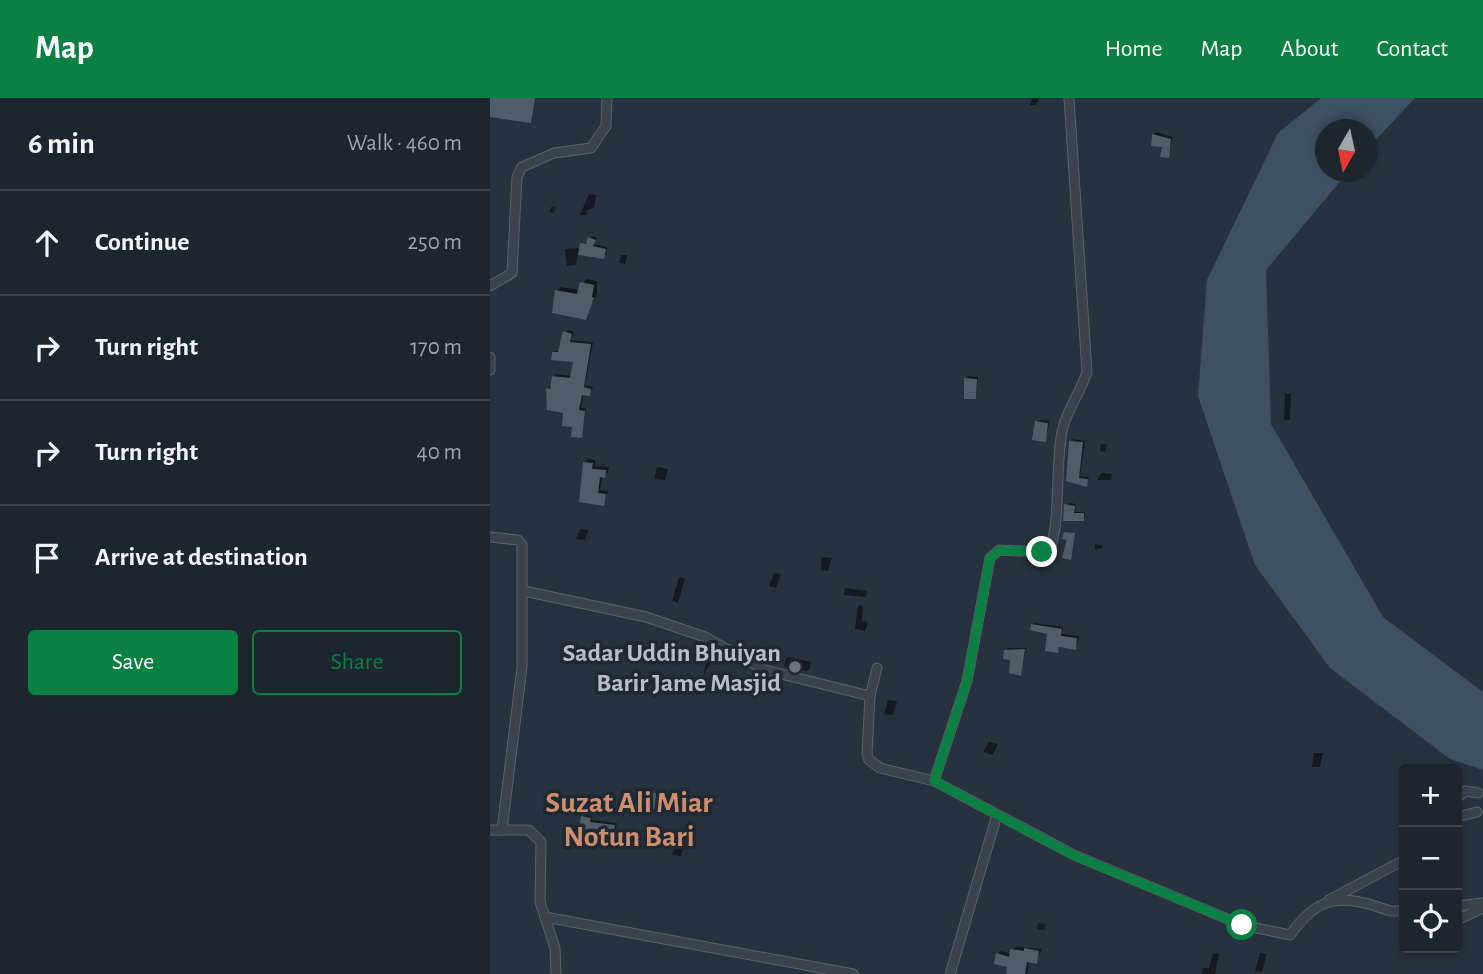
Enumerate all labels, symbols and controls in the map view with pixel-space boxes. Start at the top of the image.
text: Map [35,32,94,65]
text: Home [1105,37,1163,61]
text: Map [1201,37,1243,61]
text: About [1281,37,1338,61]
text: Contact [1376,37,1448,61]
north arrow [1315,119,1378,182]
text: 6 min [28,129,95,159]
text: Walk · 460 m [347,132,462,155]
icon: ahead [28,224,66,262]
text: Continue [95,229,190,255]
text: 250 m [408,231,462,254]
icon: right [28,329,66,367]
text: Turn right [95,334,198,360]
text: 170 m [410,336,462,359]
icon: right [28,434,66,472]
text: Turn right [95,439,198,465]
text: 40 m [417,441,462,464]
route end [1026,536,1057,567]
icon: arrive [28,539,66,577]
text: Arrive at destination [95,544,308,570]
button: Save [28,630,238,695]
button: Share [252,630,462,695]
place label: Sadar Uddin Bhuiyan Barir Jame Masjid [562,640,781,696]
marker: Sadar Uddin Bhuiyan Barir Jame Masjid [787,659,803,675]
map controls [1399,764,1462,953]
button: + [1399,764,1462,827]
district label: Suzat Ali Miar Notun Bari [545,788,713,852]
button: − [1399,827,1462,890]
button: locate [1399,890,1462,953]
route start [1226,909,1257,940]

